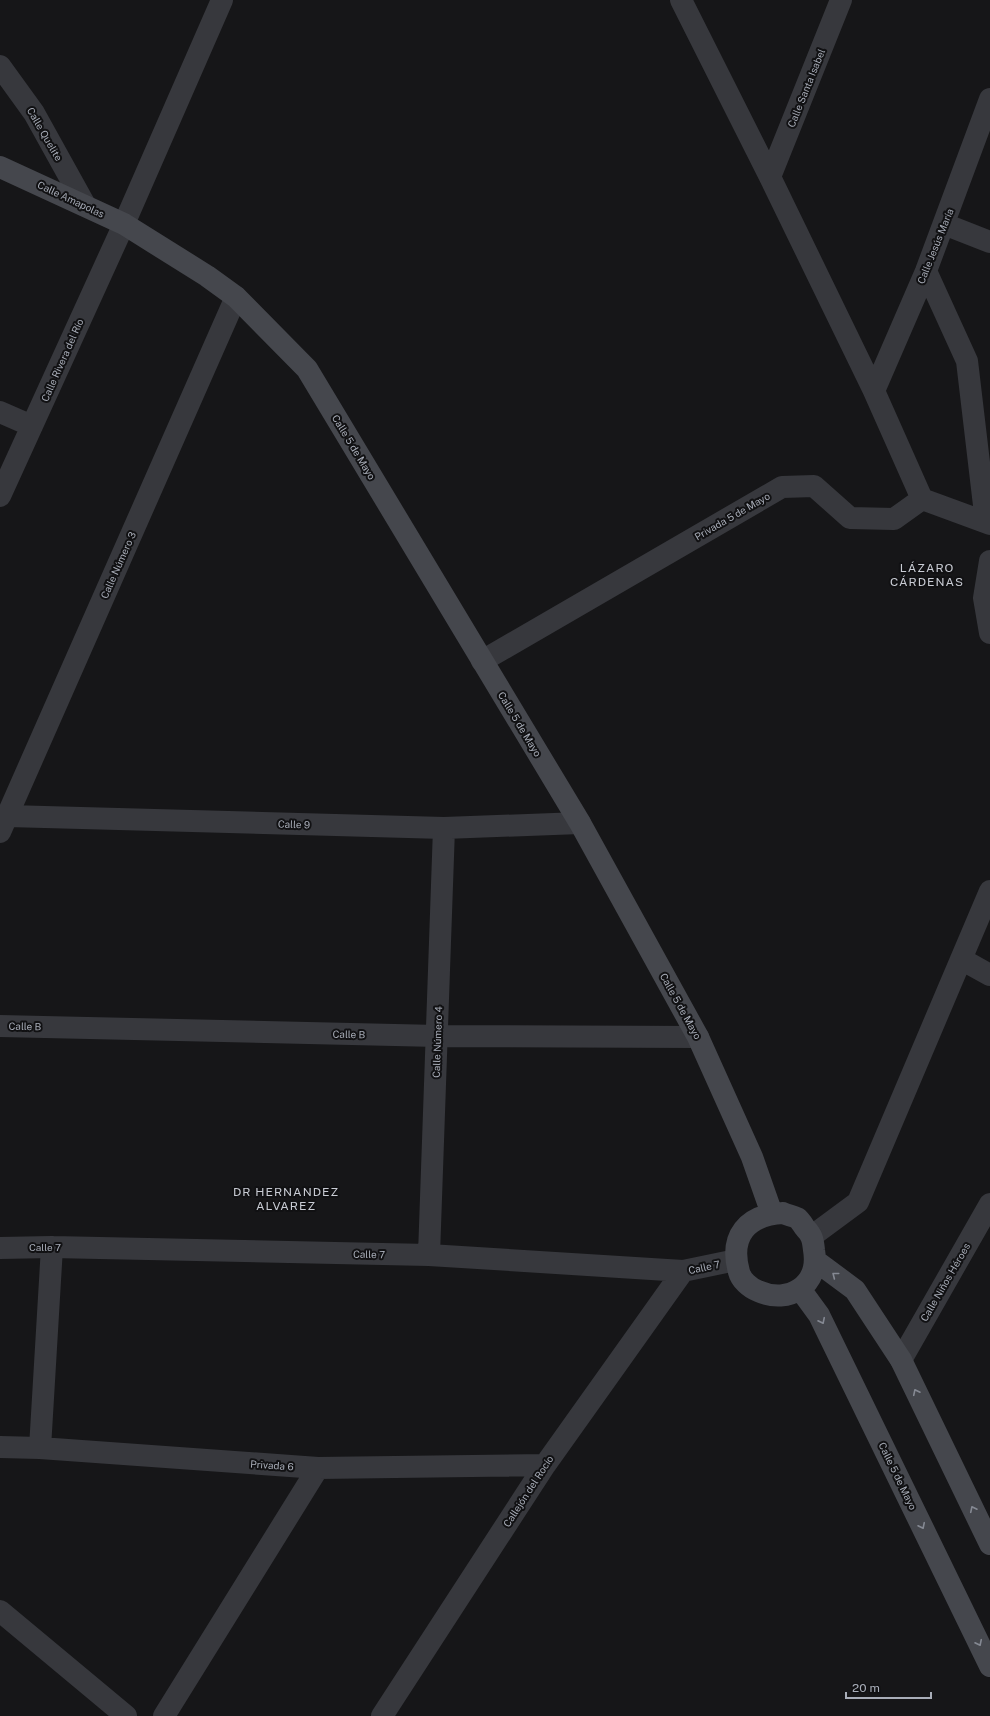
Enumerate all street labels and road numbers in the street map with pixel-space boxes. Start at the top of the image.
street label: Calle Santa Isabel [785,47,827,129]
street label: Calle Quelite [25,105,65,163]
street label: Calle Amapolas [36,178,106,220]
street label: Calle Jesús María [914,207,956,285]
street label: Calle Rivera del Río [38,316,86,403]
street label: Calle 5 de Mayo [330,412,378,482]
street label: Privada 5 de Mayo [692,489,772,542]
street label: Calle Número 3 [98,530,138,600]
street label: Calle 5 de Mayo [496,689,544,759]
street label: Calle 9 [278,817,310,831]
street label: Calle 5 de Mayo [658,971,704,1041]
street label: Calle Número 4 [430,1006,444,1078]
street label: Calle B [9,1020,42,1032]
street label: Calle B [333,1028,366,1040]
street label: Calle 7 [29,1241,61,1253]
street label: Calle Niños Héroes [918,1241,972,1323]
street label: Calle 7 [353,1248,385,1260]
street label: Calle 7 [687,1258,721,1276]
street label: Calle 5 de Mayo [876,1440,920,1512]
street label: Callejón del Rocío [500,1453,556,1529]
street label: Privada 6 [250,1458,294,1472]

